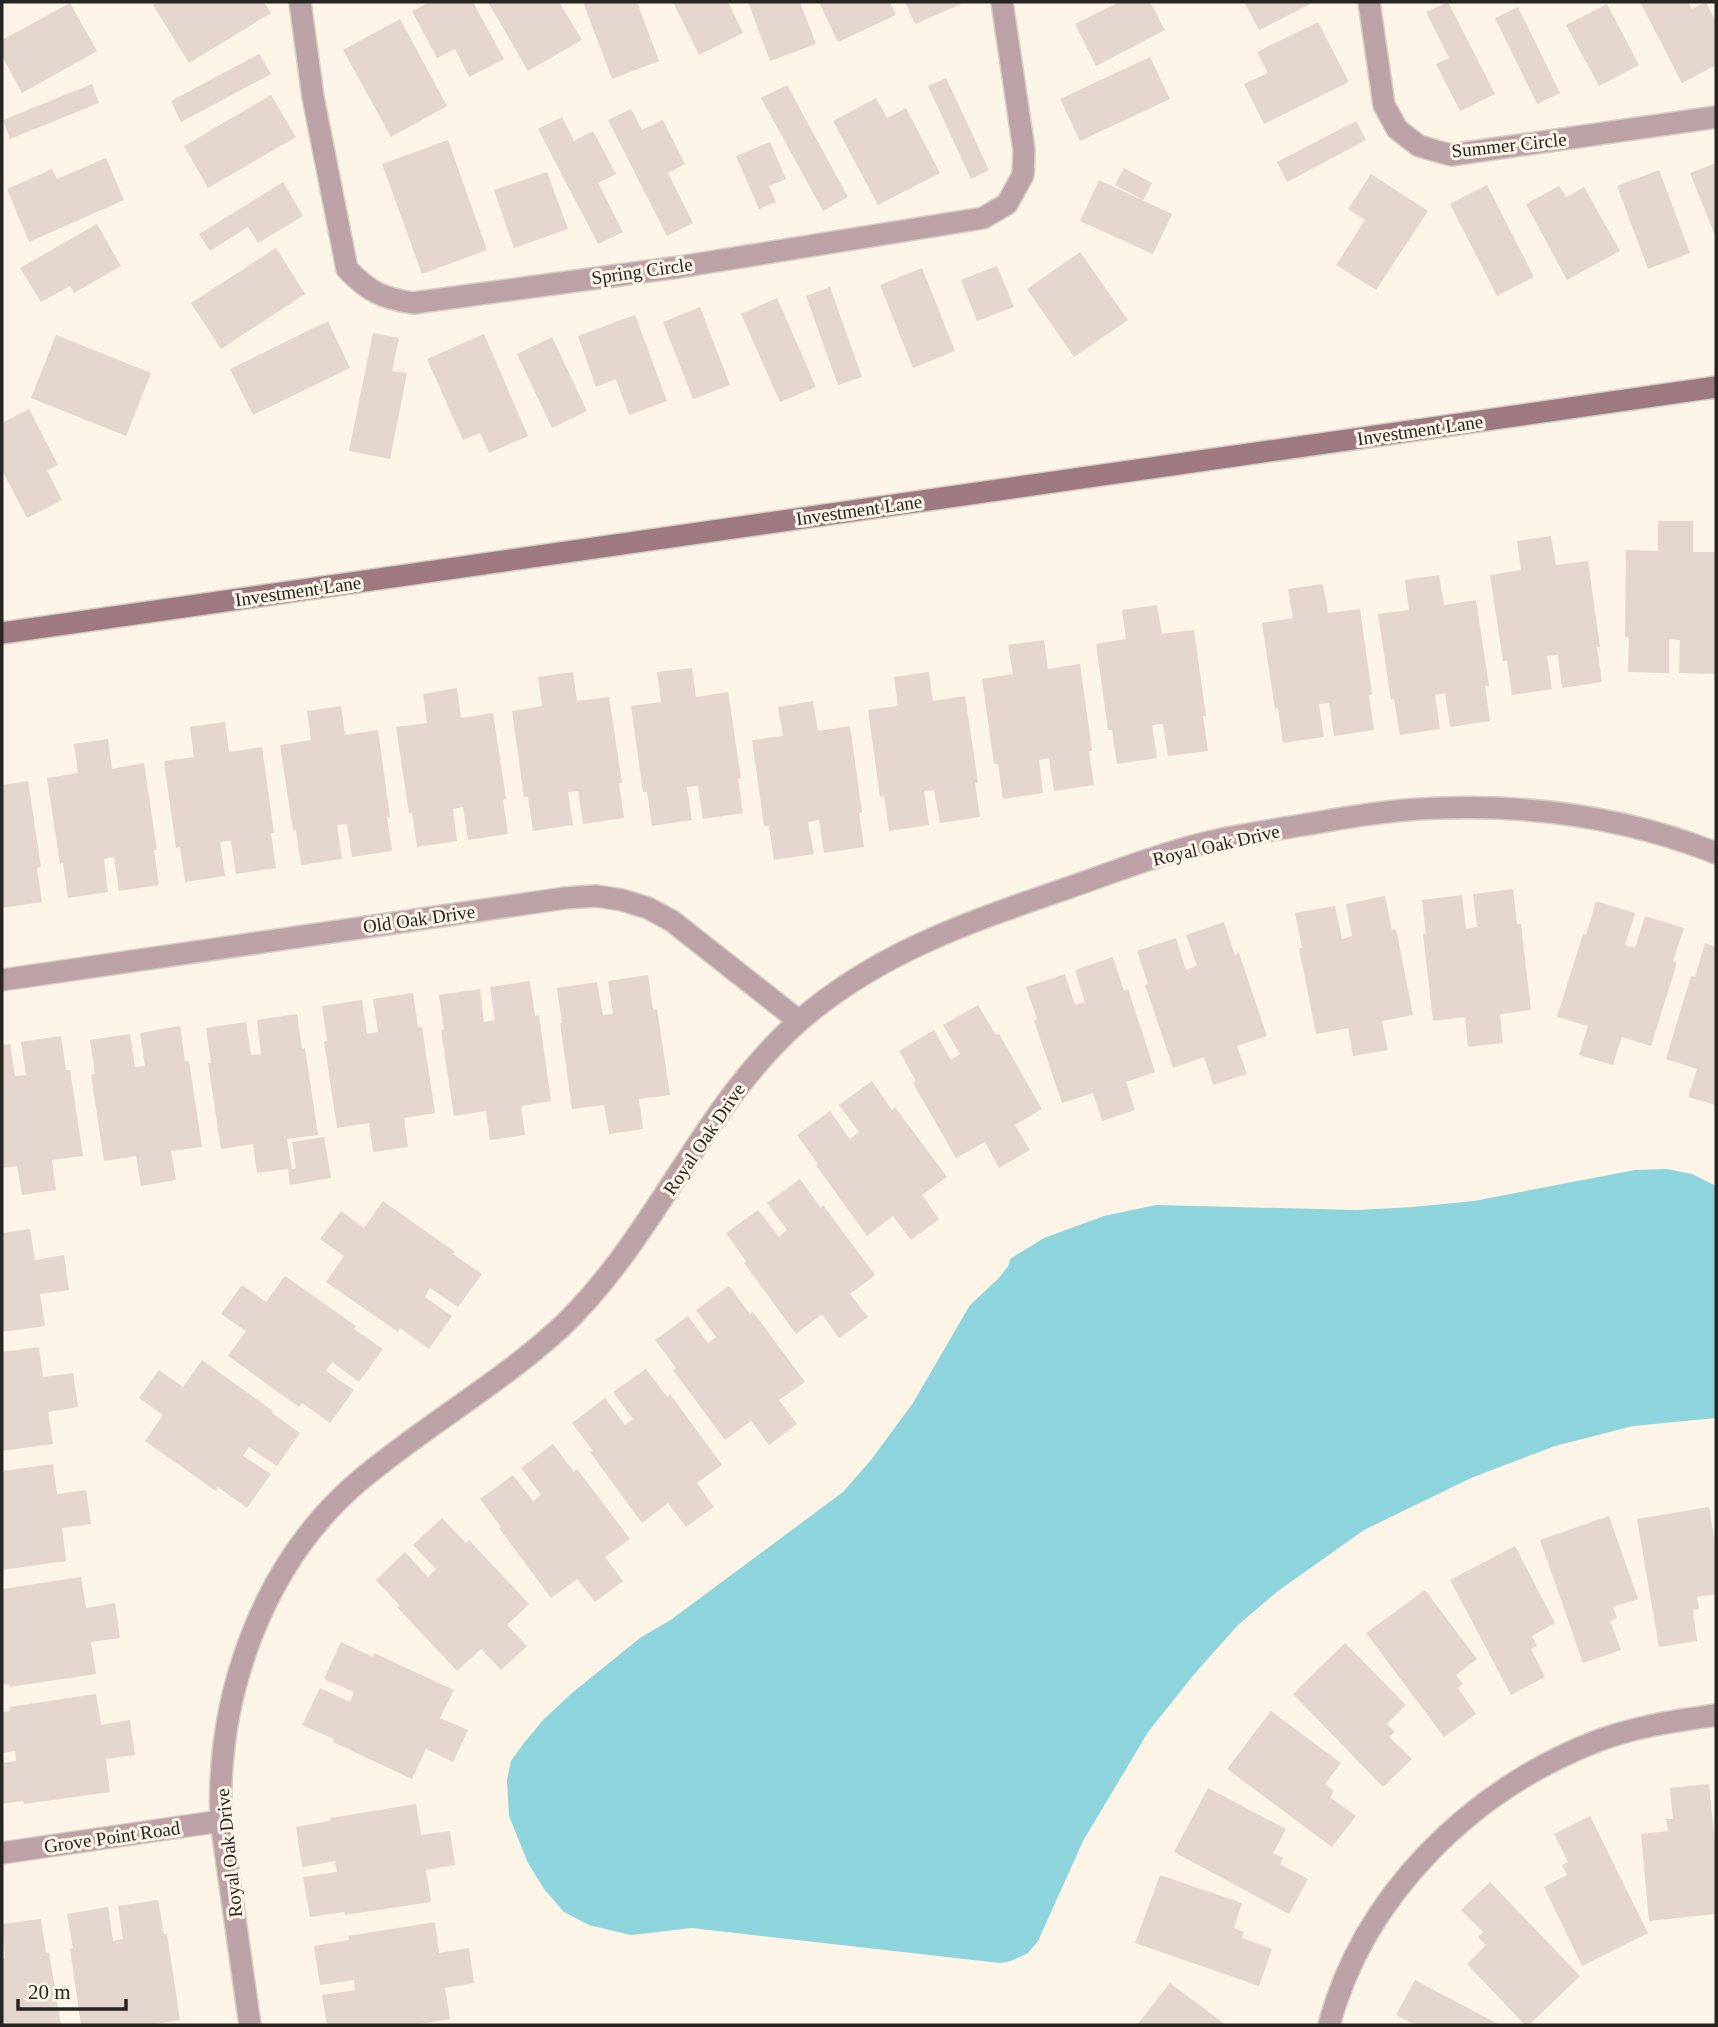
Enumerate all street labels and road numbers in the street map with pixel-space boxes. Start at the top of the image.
street label: Summer Circle [1450,129,1568,161]
street label: Spring Circle [590,254,694,288]
street label: Investment Lane [1356,411,1484,449]
street label: Investment Lane [795,491,923,529]
street label: Investment Lane [234,572,362,610]
street label: Royal Oak Drive [1150,820,1282,870]
street label: Old Oak Drive [362,901,476,937]
street label: Royal Oak Drive [659,1079,749,1199]
street label: Royal Oak Drive [212,1787,246,1919]
street label: Grove Point Road [43,1817,182,1857]

